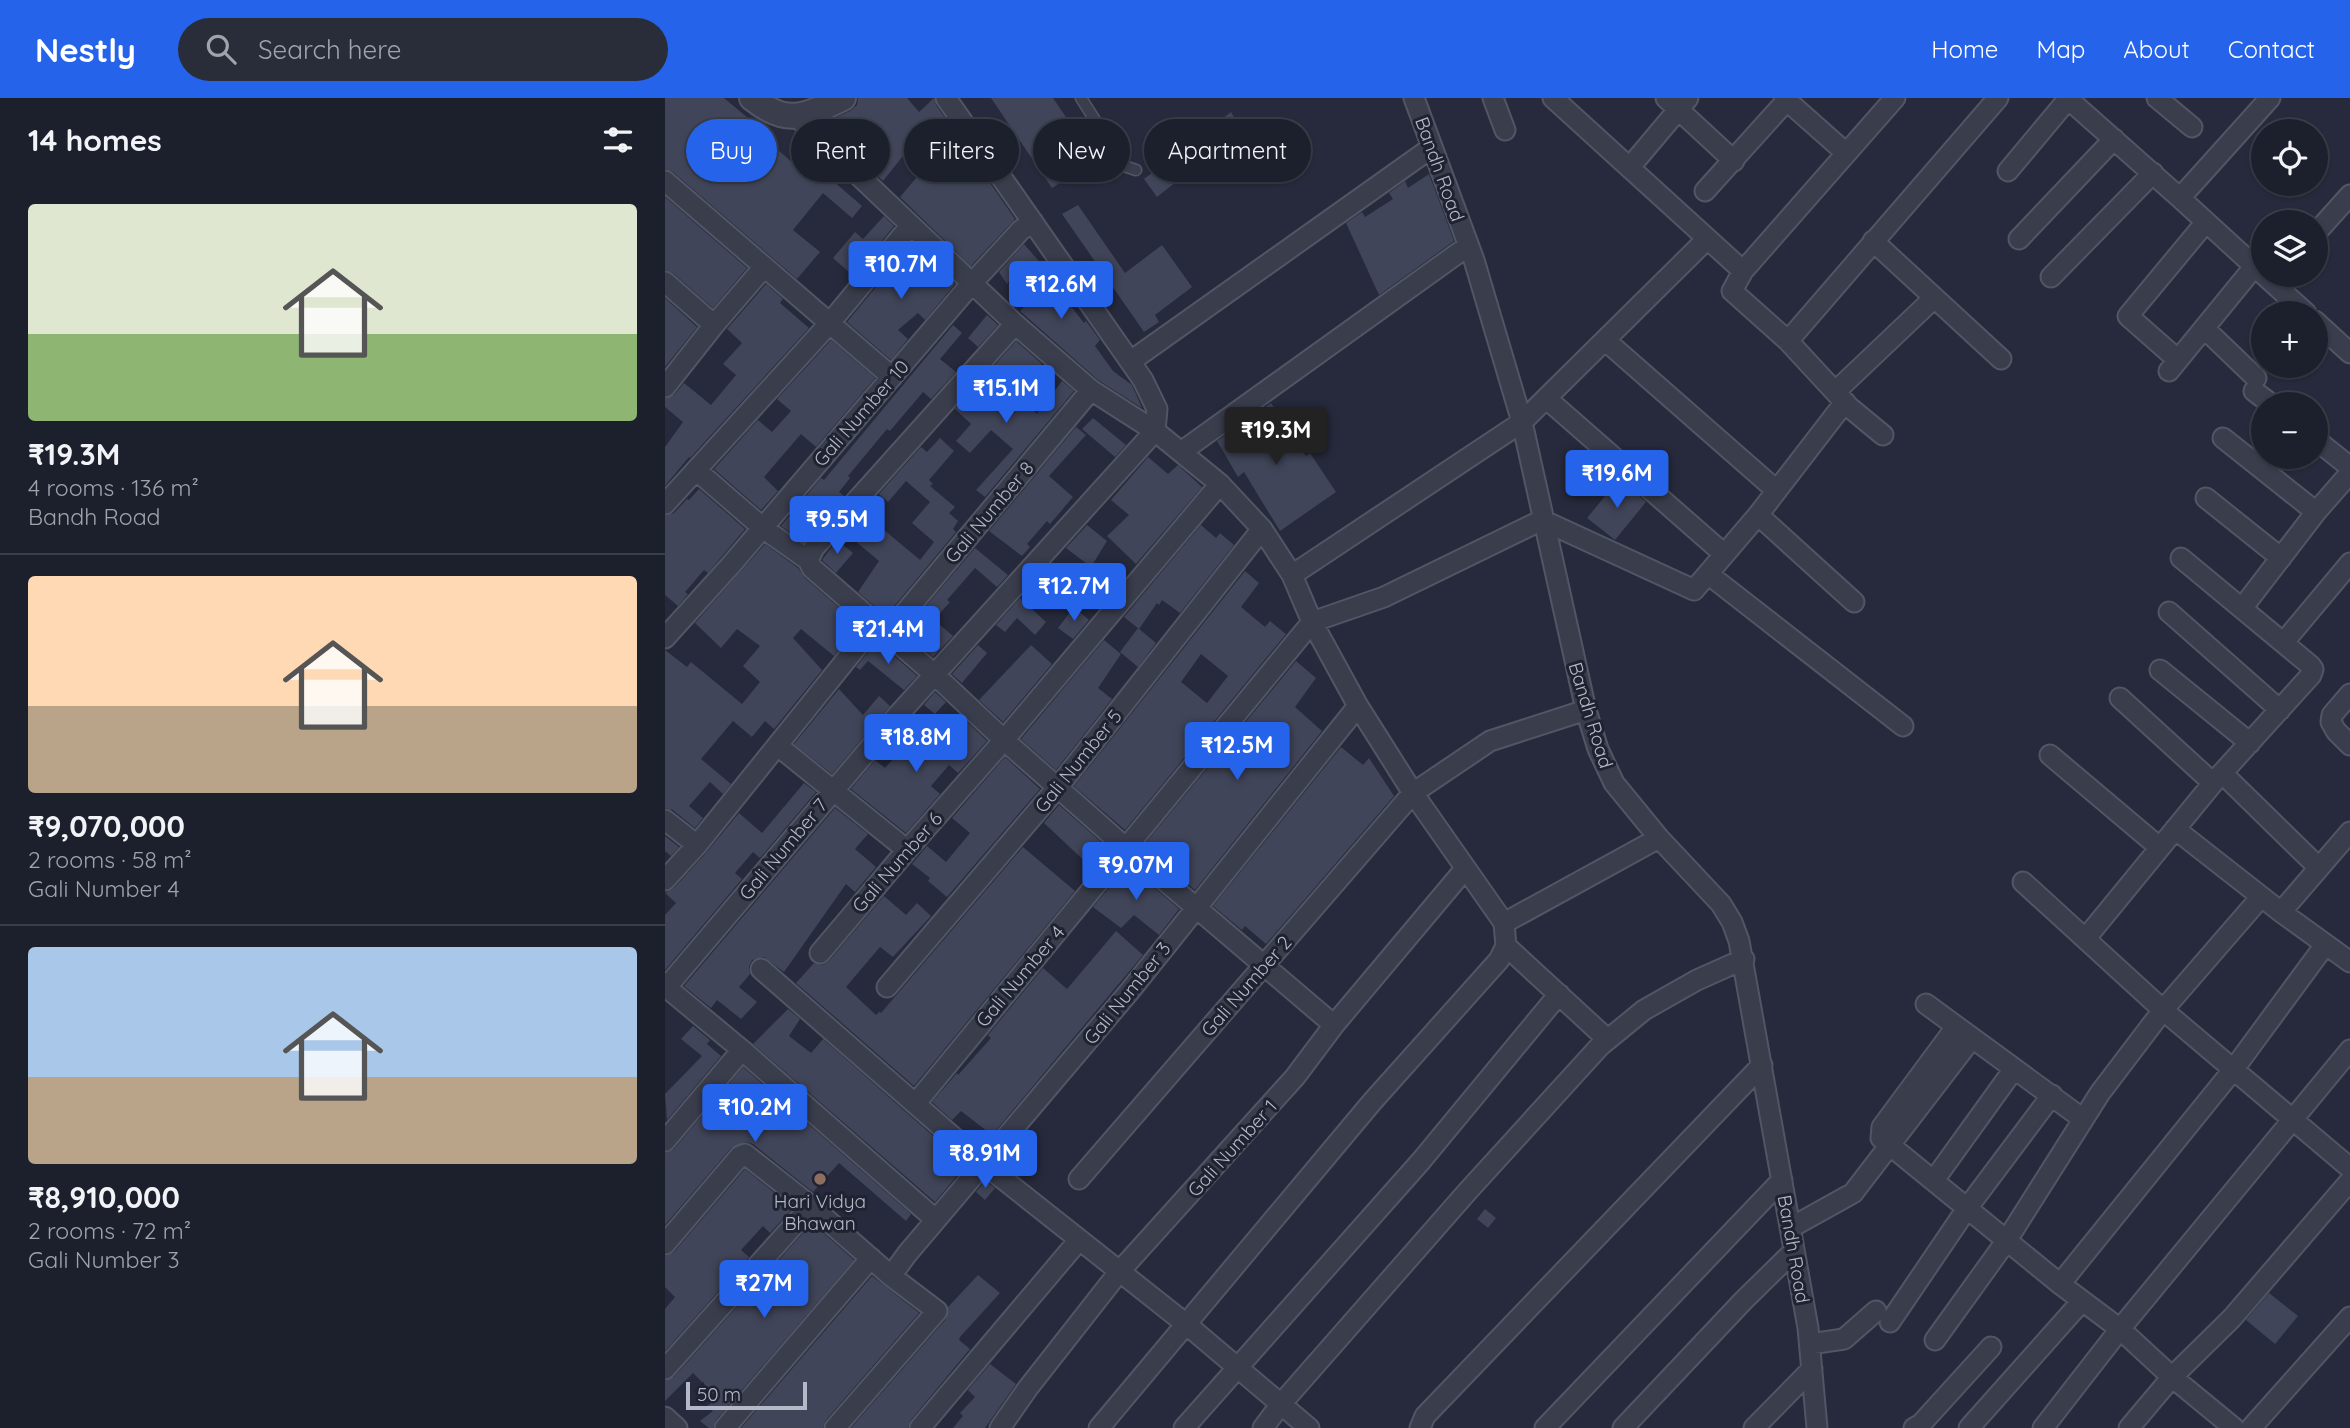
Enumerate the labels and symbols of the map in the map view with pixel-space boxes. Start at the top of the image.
street label: Bandh Road [1410,113,1470,225]
pin: ₹10.7M [844,242,958,301]
pin: ₹12.6M [1004,262,1118,321]
street label: Gali Number 10 [808,355,914,471]
pin: ₹15.1M [949,366,1063,425]
pin: ₹19.3M [1219,408,1333,467]
pin: ₹19.6M [1560,450,1674,510]
street label: Gali Number 8 [939,456,1039,568]
pin: ₹9.5M [788,496,886,556]
pin: ₹12.7M [1017,564,1131,623]
pin: ₹21.4M [831,606,945,666]
street label: Bandh Road [1564,659,1618,771]
street label: Gali Number 5 [1029,705,1127,817]
pin: ₹18.8M [859,714,973,774]
pin: ₹12.5M [1180,722,1294,782]
street label: Gali Number 7 [734,793,833,905]
street label: Gali Number 6 [847,807,947,917]
pin: ₹9.07M [1079,842,1193,902]
street label: Gali Number 4 [971,920,1069,1032]
street label: Gali Number 2 [1196,931,1296,1041]
street label: Gali Number 3 [1078,937,1176,1049]
pin: ₹10.2M [698,1084,812,1144]
street label: Gali Number 1 [1182,1094,1282,1202]
pin: ₹8.91M [928,1130,1042,1190]
marker: Hari Vidya Bhawan [812,1171,828,1187]
place label: Hari Vidya Bhawan [774,1189,866,1235]
street label: Bandh Road [1773,1193,1815,1305]
pin: ₹27M [723,1260,805,1320]
scale bar [686,1379,807,1411]

